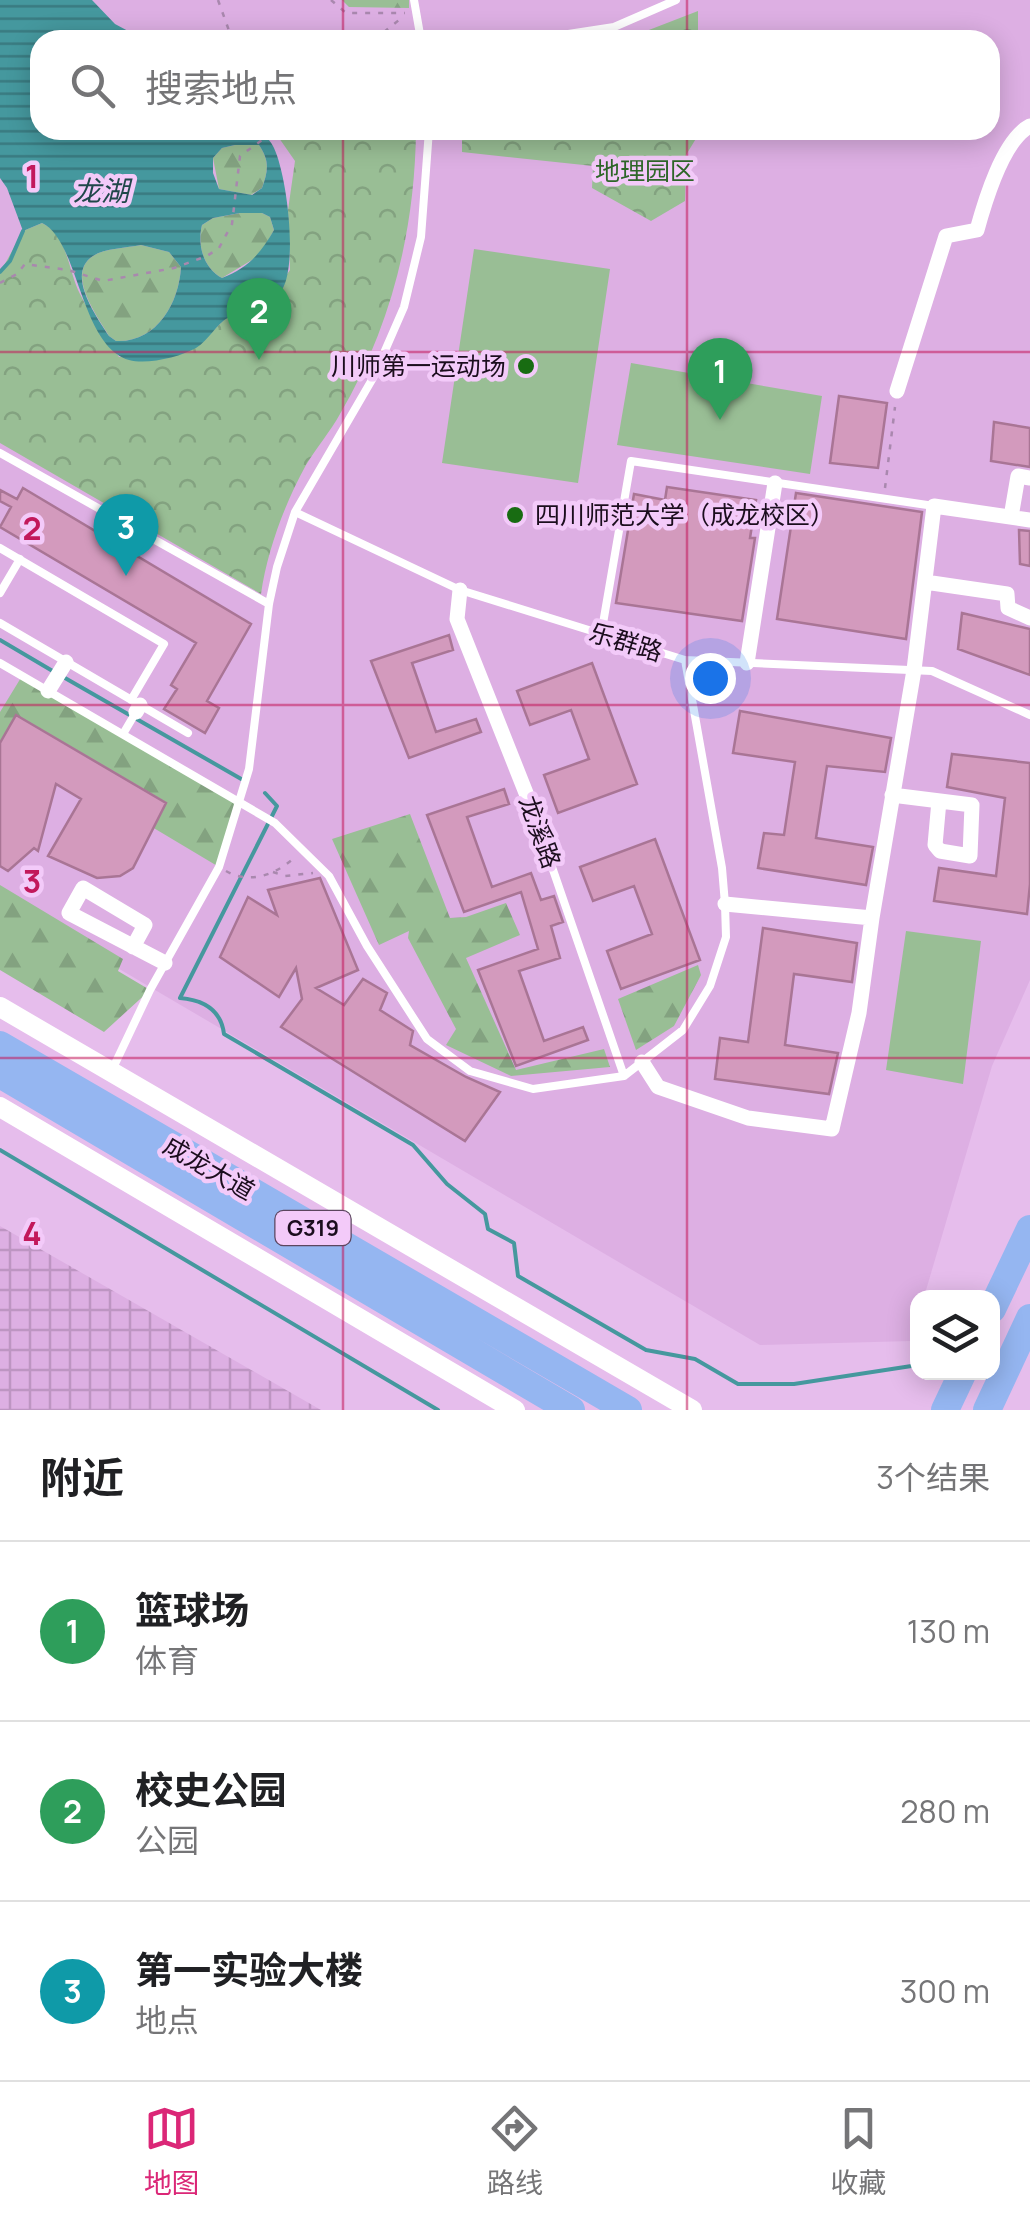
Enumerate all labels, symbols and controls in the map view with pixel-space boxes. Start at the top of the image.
search box [30,30,1000,140]
icon: search [65,58,120,113]
text: 搜索地点 [145,61,297,113]
park label: 地理园区 [595,153,695,188]
text: 1 [25,154,39,198]
water label: 龙湖 [73,171,133,209]
pin: 2 [226,278,292,360]
pin: 1 [688,338,752,420]
place label: 川师第一运动场 [331,348,506,383]
marker: 川师第一运动场 [515,355,537,377]
pin: 3 [94,494,158,576]
place label: 四川师范大学（成龙校区） [535,497,835,532]
marker: 四川师范大学（成龙校区） [504,504,526,526]
text: 2 [22,506,42,550]
street label: 乐群路 [585,614,667,669]
your location [685,653,736,704]
street label: 龙溪路 [511,791,570,873]
text: 3 [23,859,41,903]
street label: 成龙大道 [157,1127,261,1208]
text: 4 [22,1211,42,1255]
road number: G319 [276,1211,350,1245]
map controls [910,1290,1000,1380]
button: layers [910,1290,1000,1380]
text: 附近 [40,1448,124,1506]
text: 3个结果 [876,1455,990,1499]
text: 篮球场 [135,1583,249,1635]
text: 1 [65,1609,80,1653]
text: 130 m [907,1609,990,1653]
text: 体育 [135,1638,199,1682]
text: 校史公园 [135,1763,287,1815]
text: 2 [63,1789,82,1833]
text: 280 m [900,1789,990,1833]
text: 公园 [135,1818,199,1862]
text: 第一实验大楼 [135,1943,363,1995]
text: 3 [63,1969,82,2013]
text: 300 m [900,1969,990,2013]
text: 地点 [135,1998,199,2042]
tab: 地图 [144,2101,200,2201]
tab: 路线 [487,2101,543,2201]
tab: 收藏 [830,2101,886,2201]

